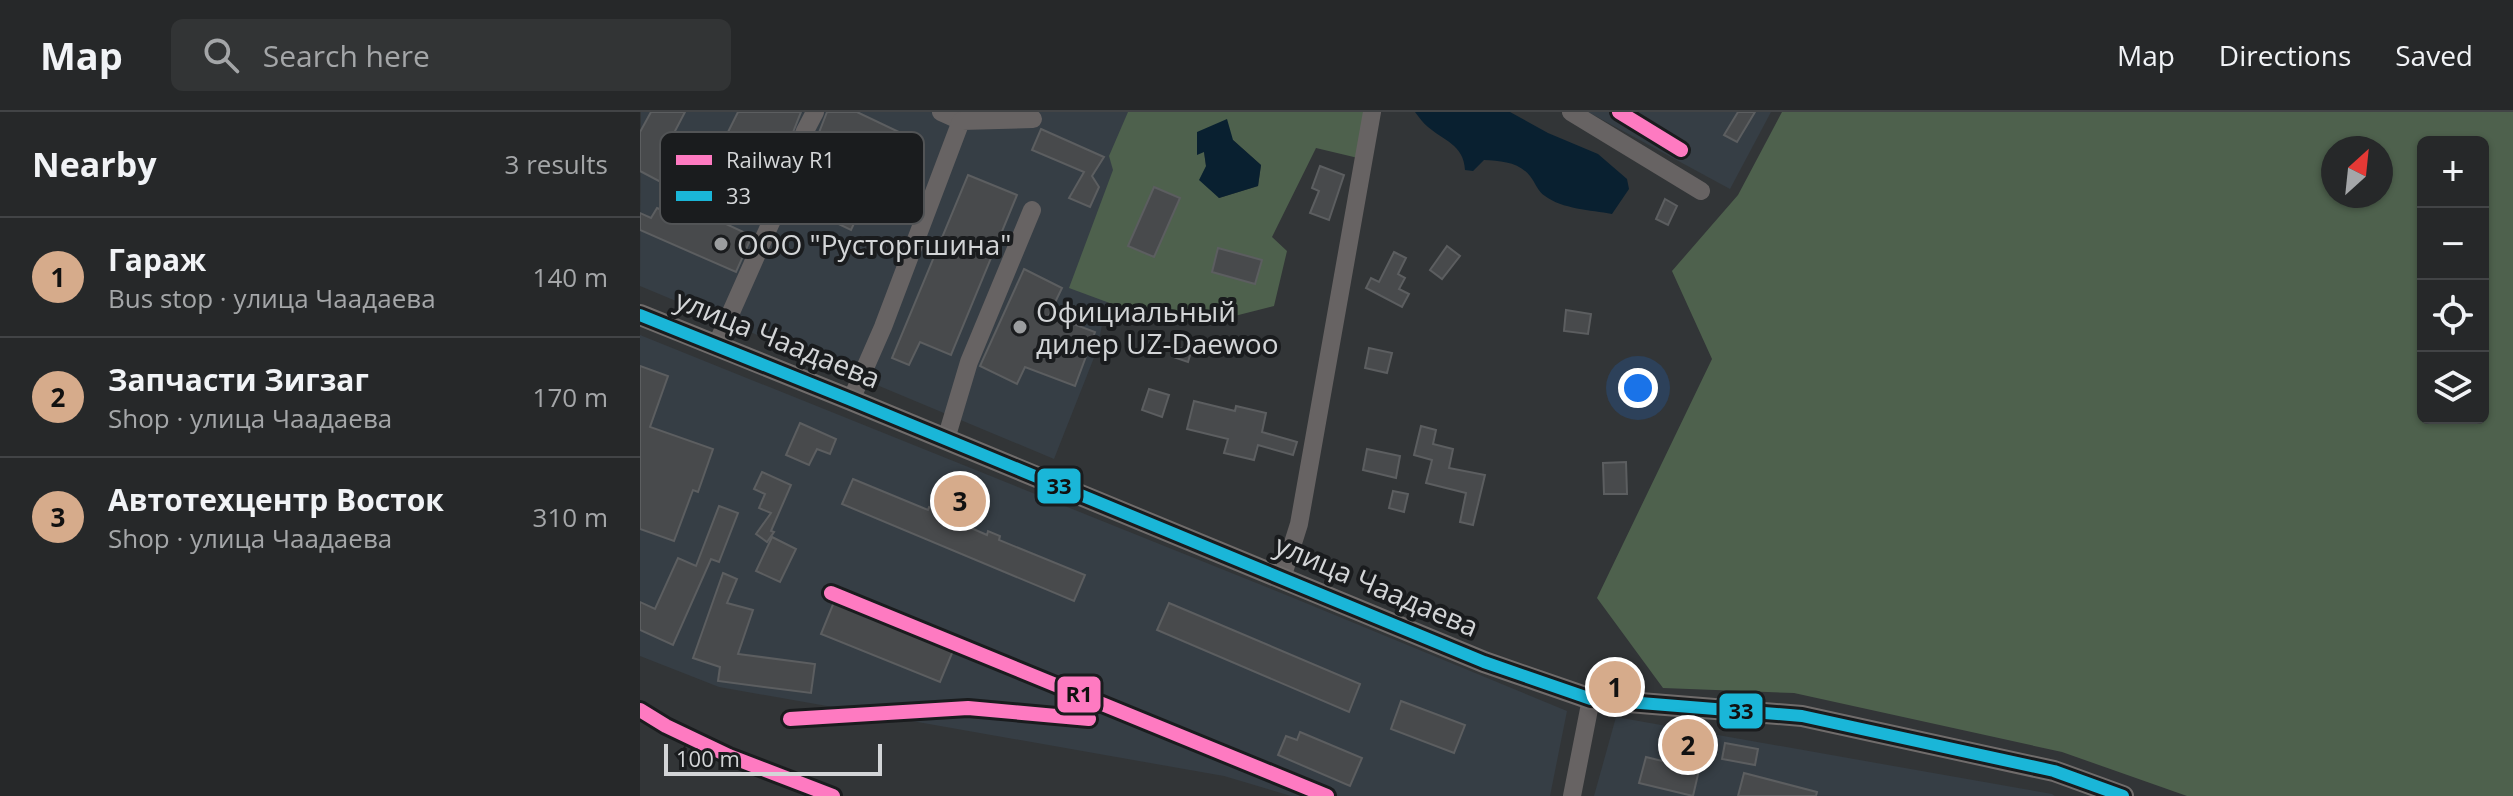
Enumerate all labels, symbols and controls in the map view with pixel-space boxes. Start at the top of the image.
search box [171,19,731,91]
text: Map [40,29,123,81]
icon: search [199,33,243,77]
text: Search here [263,35,430,76]
text: Map [2117,36,2175,74]
text: Directions [2219,36,2351,74]
text: Saved [2395,36,2473,74]
legend [660,132,924,224]
north arrow [2321,136,2393,208]
map controls [2417,136,2489,424]
button: + [2417,136,2489,208]
text: Nearby [32,141,157,187]
text: Railway R1 [726,144,835,174]
text: 3 results [505,146,608,182]
text: 33 [726,180,751,210]
button: − [2417,208,2489,280]
place label: ООО "Русторгшина" [737,225,1011,263]
marker: ООО "Русторгшина" [712,235,730,253]
text: Гараж [108,239,206,280]
text: 1 [51,259,65,295]
text: 140 m [533,259,608,295]
text: Bus stop · улица Чаадаева [108,280,436,316]
street label: улица Чаадаева [670,280,886,396]
button: locate [2417,280,2489,352]
place label: Официальный дилер UZ-Daewoo [1036,292,1278,362]
marker: Официальный дилер UZ-Daewoo [1011,318,1029,336]
button: layers [2417,352,2489,424]
text: Запчасти Зигзаг [108,359,369,400]
your location [1618,368,1658,408]
text: 2 [51,379,65,415]
text: 170 m [533,379,608,415]
text: Shop · улица Чаадаева [108,400,392,436]
line badge: 33 [1036,467,1082,505]
text: 33 [1046,470,1072,500]
pin: 3 [934,471,986,531]
text: Автотехцентр Восток [108,479,444,520]
text: 3 [51,499,65,535]
text: 310 m [533,499,608,535]
text: Shop · улица Чаадаева [108,520,392,556]
street label: улица Чаадаева [1269,525,1485,645]
pin: 1 [1589,657,1641,717]
line badge: R1 [1056,675,1102,714]
text: R1 [1065,678,1093,708]
line badge: 33 [1718,692,1764,730]
text: 33 [1728,695,1754,725]
pin: 2 [1662,715,1714,775]
scale bar [664,740,882,776]
text: 100 m [676,743,740,773]

